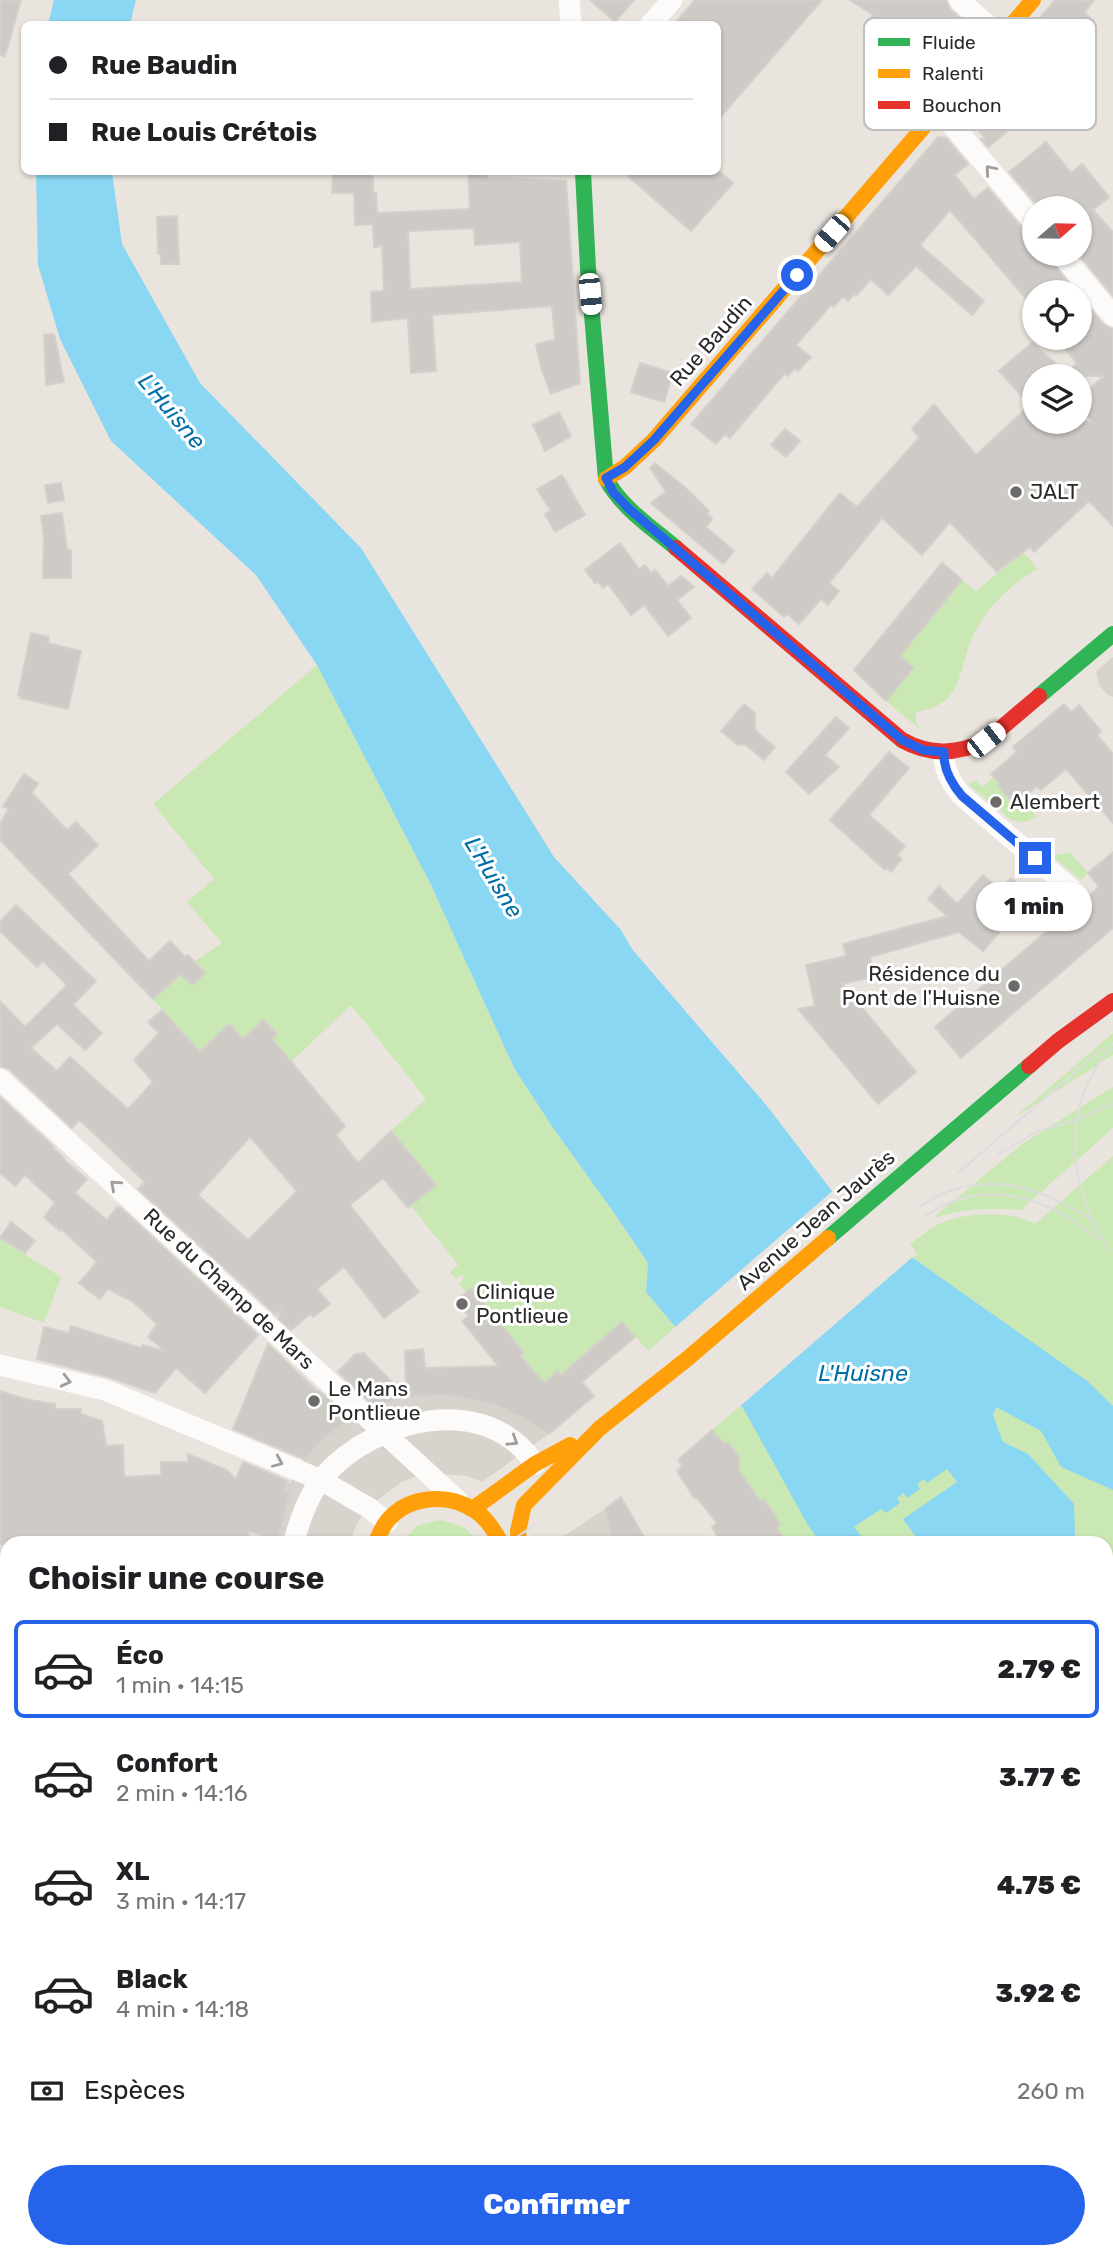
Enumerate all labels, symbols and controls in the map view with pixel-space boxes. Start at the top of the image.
legend [864,18,1096,130]
text: Fluide [922,31,976,54]
text: Rue Baudin [91,50,237,81]
text: Ralenti [922,62,984,85]
text: Bouchon [922,94,1002,117]
text: Rue Louis Crétois [91,117,317,148]
one-way arrow [986,165,998,178]
north arrow [1022,196,1092,266]
map controls [1022,196,1092,434]
car [811,210,854,256]
route start [781,259,813,291]
car [578,272,603,316]
button: locate [1022,280,1092,350]
street label: Rue Baudin [664,290,757,391]
button: layers [1022,364,1092,434]
water label: L'Huisne [132,368,212,454]
place label: JALT [1030,479,1079,504]
marker: JALT [1008,484,1024,500]
car [963,719,1010,761]
place label: Alembert [1010,789,1100,814]
marker: Alembert [988,794,1004,810]
water label: L'Huisne [459,831,529,923]
route end [1019,842,1051,874]
callout: 1 min [977,882,1093,931]
text: 1 min [1004,892,1064,920]
place label: Résidence du Pont de l'Huisne [842,961,1000,1010]
marker: Résidence du Pont de l'Huisne [1006,978,1022,994]
street label: Avenue Jean Jaurès [732,1144,900,1295]
one-way arrow [110,1181,123,1193]
street label: Rue du Champ de Mars [139,1203,320,1374]
place label: Clinique Pontlieue [476,1279,569,1328]
marker: Clinique Pontlieue [454,1296,470,1312]
water label: L'Huisne [818,1359,908,1387]
one-way arrow [60,1373,72,1387]
place label: Le Mans Pontlieue [328,1376,421,1425]
marker: Le Mans Pontlieue [306,1393,322,1409]
one-way arrow [506,1433,519,1446]
one-way arrow [271,1454,284,1468]
text: Choisir une course [28,1559,325,1597]
icon: car [32,1638,95,1701]
text: Éco [116,1640,164,1671]
text: 2.79 € [998,1654,1081,1685]
text: 1 min · 14:15 [116,1671,244,1699]
icon: car [32,1746,95,1809]
text: Confort [116,1748,218,1779]
text: 3.77 € [999,1762,1081,1793]
text: 2 min · 14:16 [116,1779,248,1807]
icon: car [32,1854,95,1917]
text: XL [116,1856,149,1887]
text: 4.75 € [997,1870,1081,1901]
text: 3 min · 14:17 [116,1887,246,1915]
icon: car [32,1962,95,2025]
text: Black [116,1964,188,1995]
text: 3.92 € [996,1978,1081,2009]
text: 4 min · 14:18 [116,1995,249,2023]
icon: cash [28,2072,66,2110]
text: Espèces [84,2075,185,2106]
text: 260 m [1017,2077,1085,2105]
button: Confirmer [28,2165,1085,2245]

